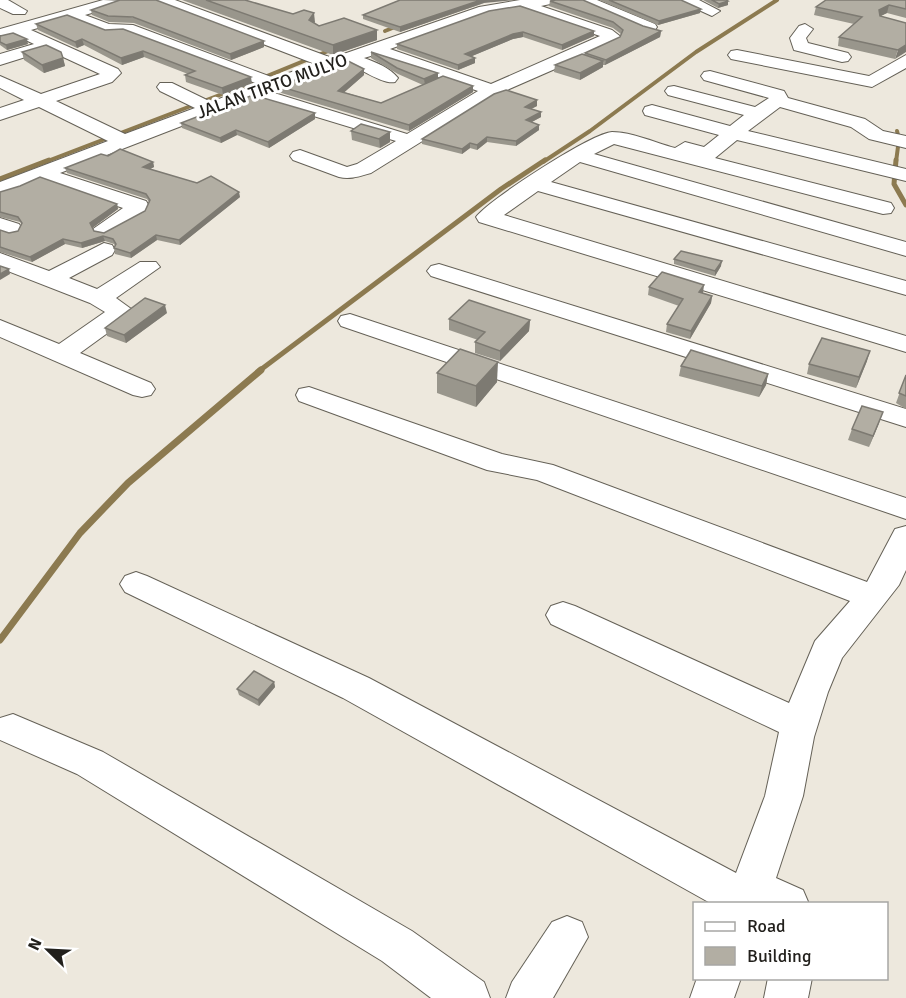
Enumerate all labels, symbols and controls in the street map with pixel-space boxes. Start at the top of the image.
street label: JALAN TIRTO MULYO [194,49,350,123]
legend [693,902,888,980]
text: Road [747,915,786,937]
north arrow [18,920,78,980]
text: N [24,935,47,953]
text: Building [747,945,811,967]

